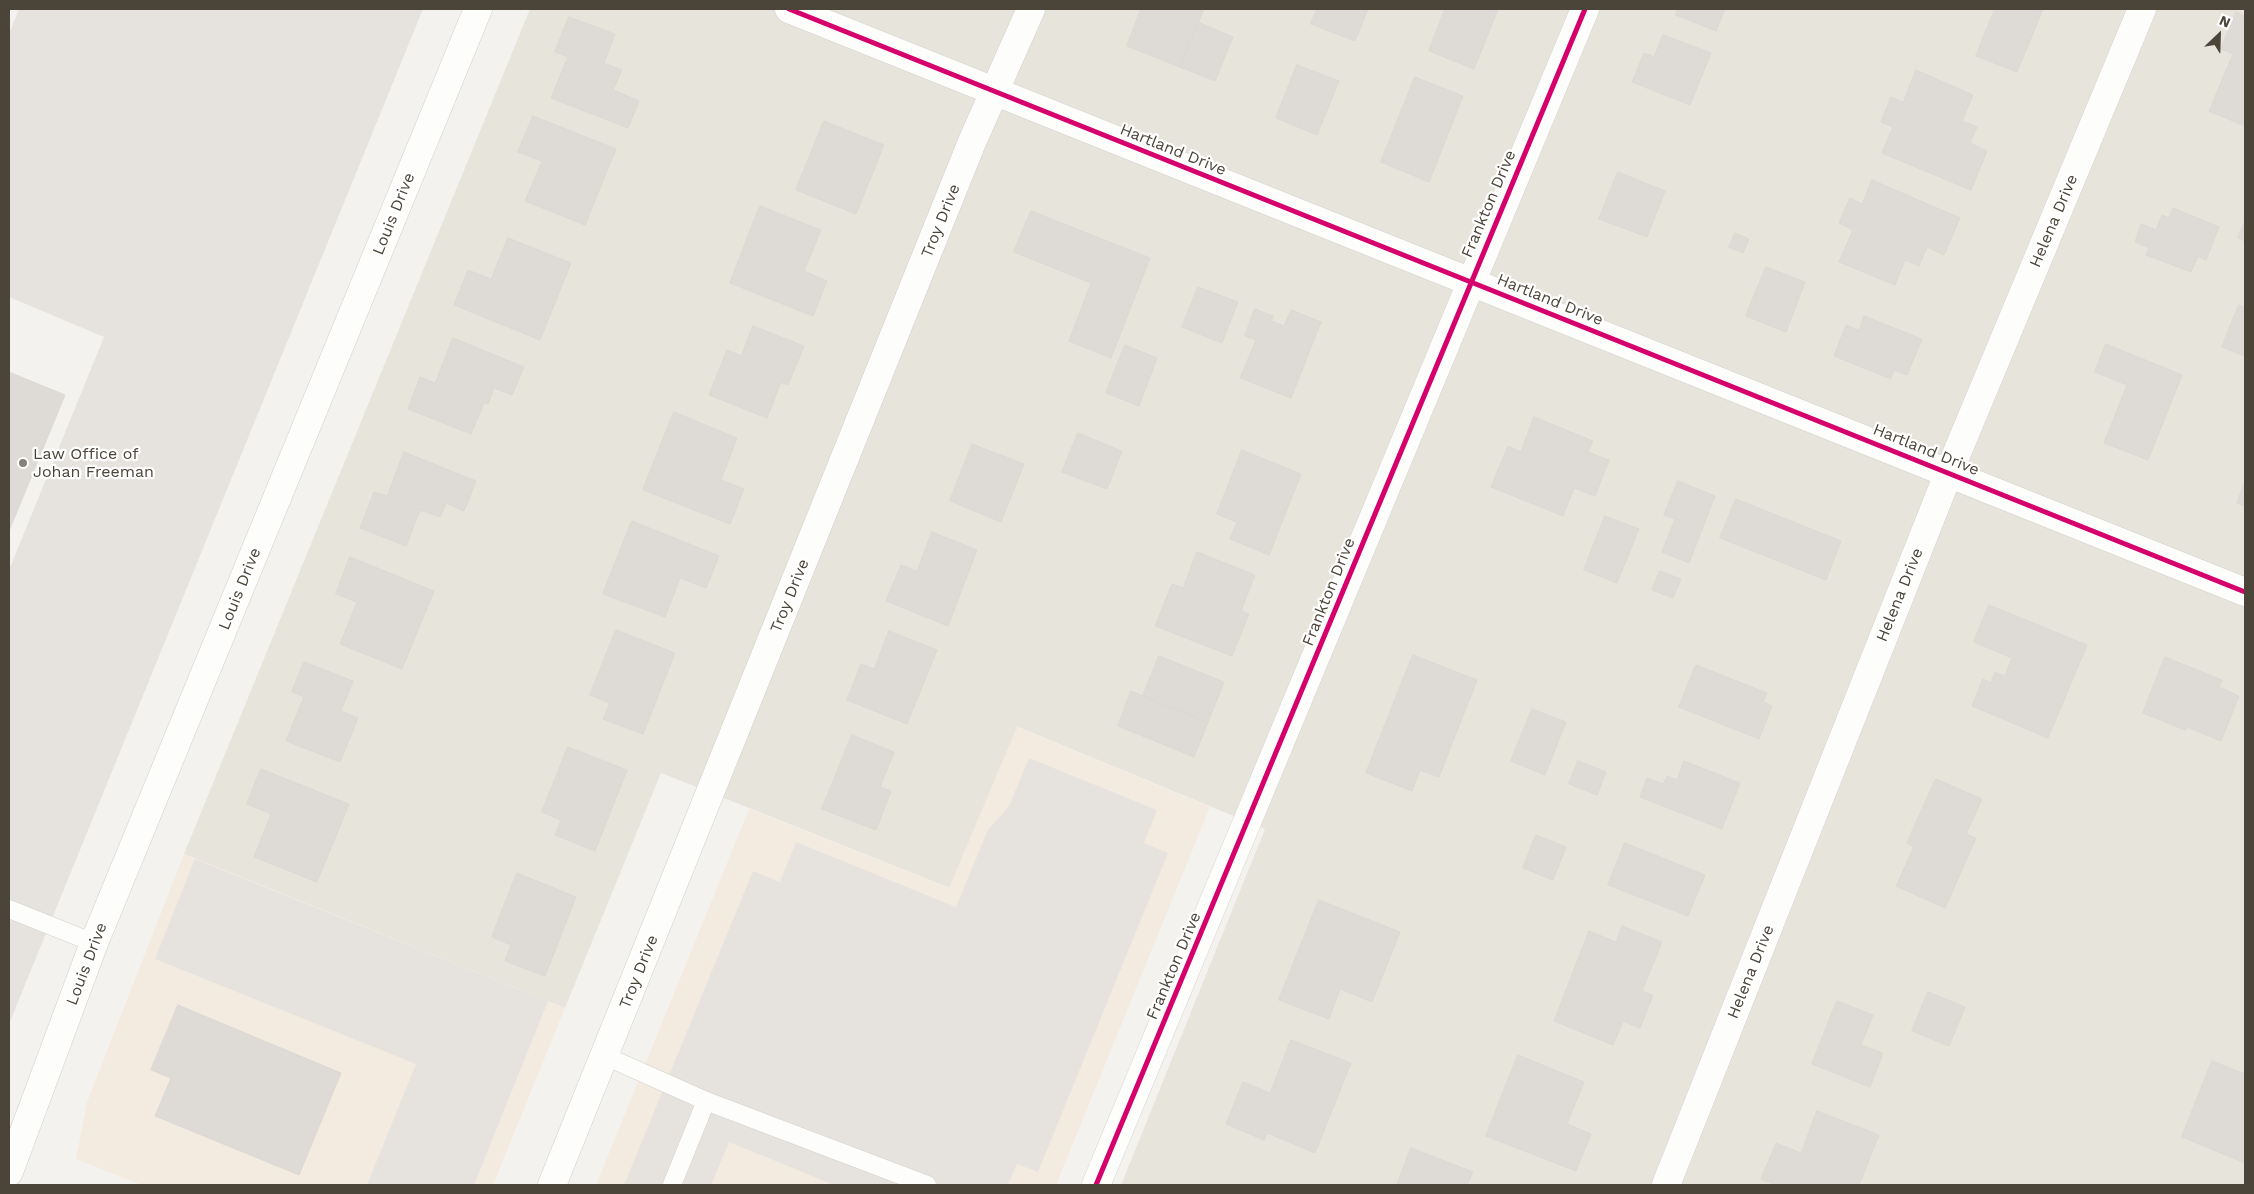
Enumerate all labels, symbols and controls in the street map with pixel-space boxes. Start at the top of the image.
north arrow [2194,10,2244,60]
text: N [2217,12,2233,31]
street label: Hartland Drive [1117,120,1229,180]
street label: Frankton Drive [1458,147,1520,261]
street label: Louis Drive [369,170,419,258]
street label: Helena Drive [2026,172,2082,270]
street label: Troy Drive [918,181,964,261]
street label: Hartland Drive [1494,270,1606,330]
street label: Hartland Drive [1870,420,1982,480]
place label: Law Office of Johan Freeman [33,444,154,482]
marker: Law Office of Johan Freeman [17,457,29,469]
street label: Frankton Drive [1299,535,1359,649]
street label: Louis Drive [215,545,265,633]
street label: Helena Drive [1873,545,1927,645]
street label: Troy Drive [767,556,813,636]
street label: Frankton Drive [1143,909,1205,1023]
street label: Louis Drive [62,920,112,1008]
street label: Helena Drive [1724,922,1778,1022]
street label: Troy Drive [616,932,662,1012]

